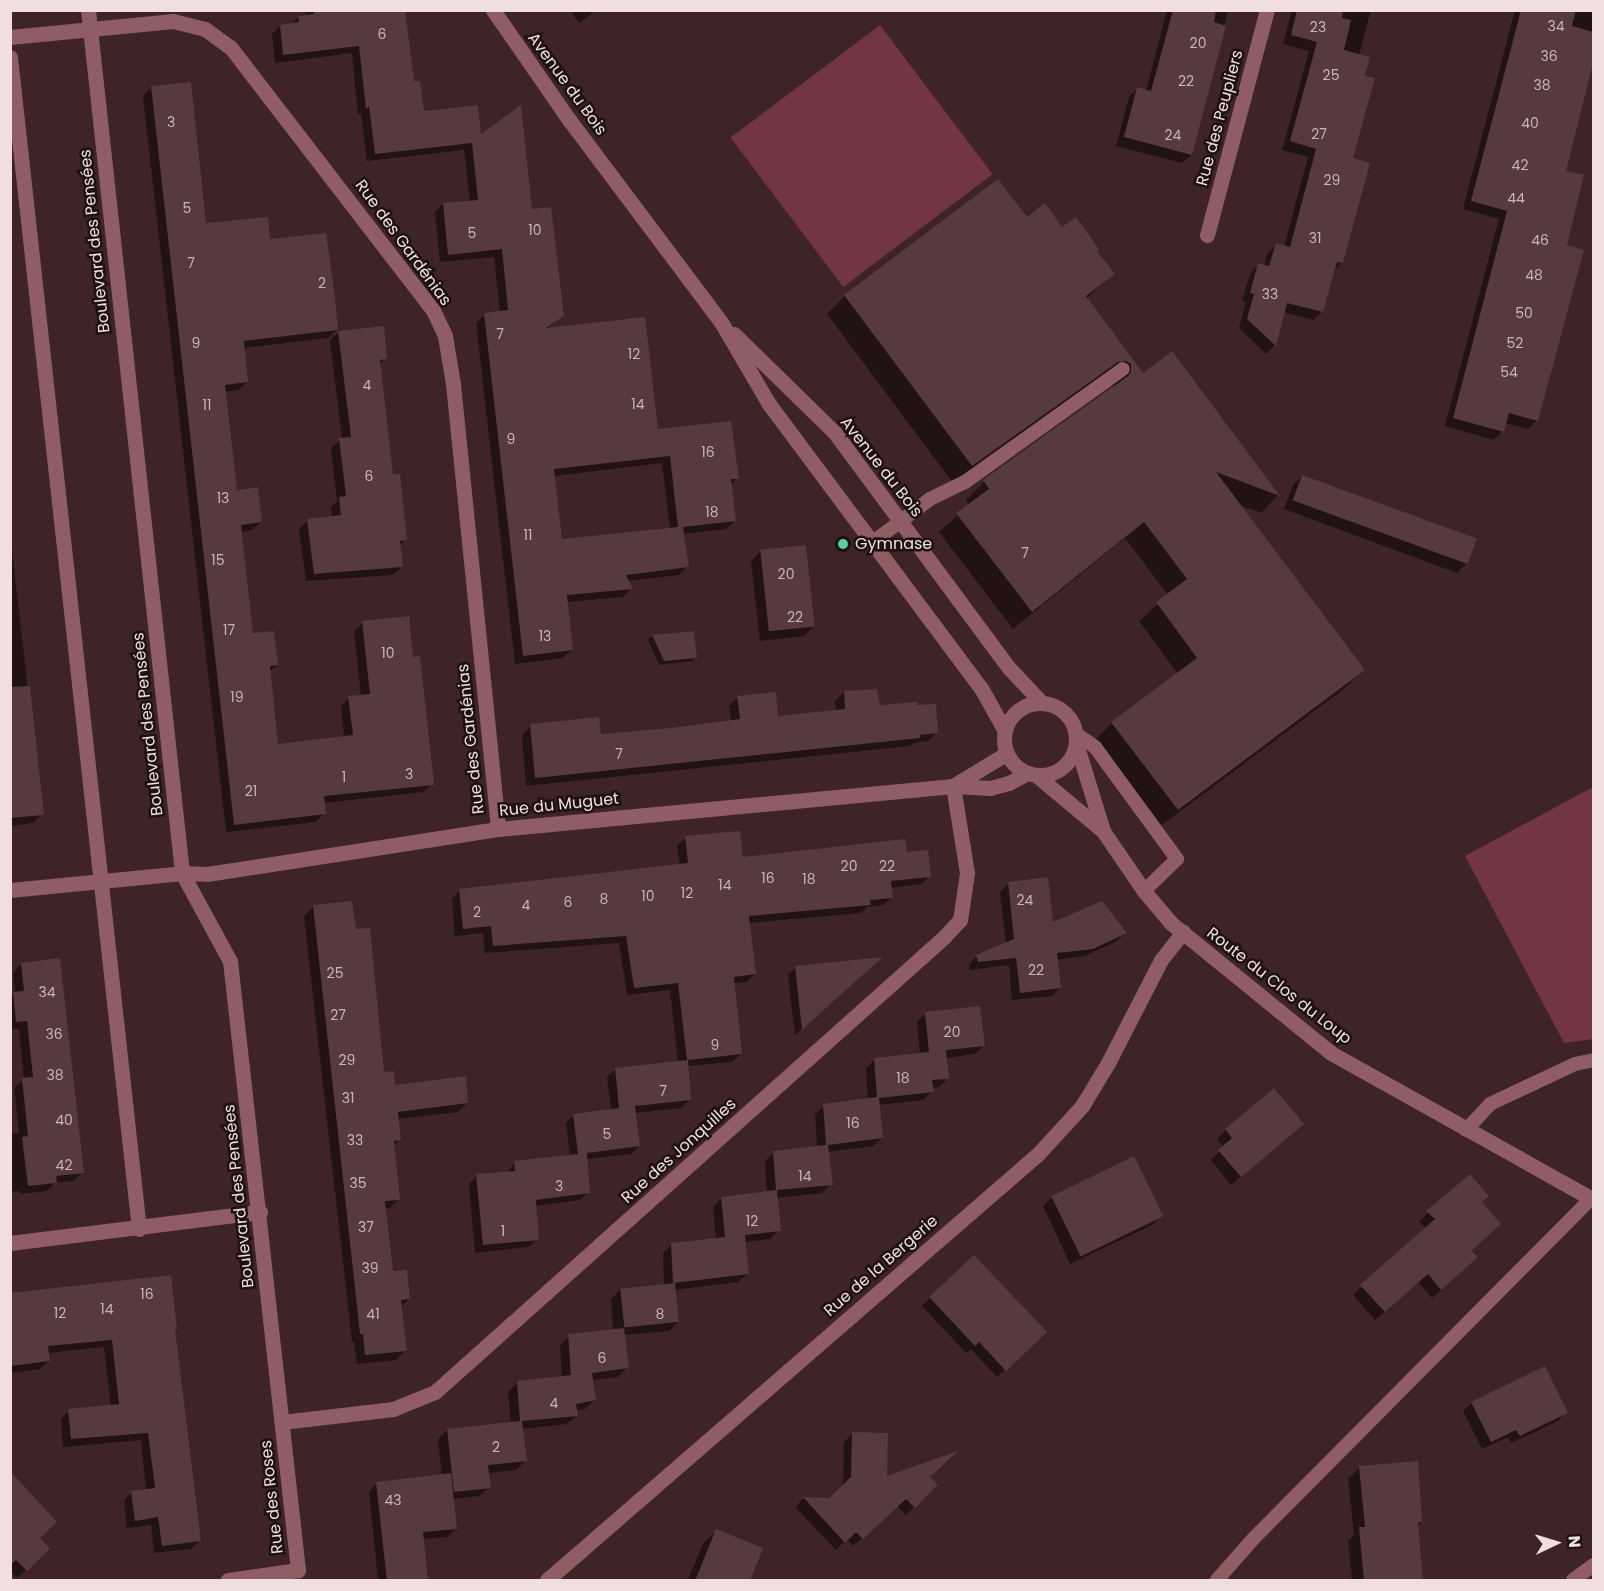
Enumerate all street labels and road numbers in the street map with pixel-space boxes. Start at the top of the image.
street label: Avenue du Bois [523,29,611,139]
street label: Rue des Peupliers [1193,48,1247,188]
street label: Boulevard des Pensées [76,148,114,334]
street label: Rue des Gardénias [351,176,455,310]
street label: Avenue du Bois [836,413,926,521]
street label: Boulevard des Pensées [129,631,167,817]
street label: Rue des Gardénias [454,663,488,815]
street label: Rue du Muguet [498,789,620,821]
street label: Route du Clos du Loup [1203,924,1355,1048]
street label: Rue des Jonquilles [618,1094,740,1208]
street label: Boulevard des Pensées [220,1103,258,1289]
street label: Rue de la Bergerie [820,1211,942,1321]
street label: Rue des Roses [256,1439,288,1555]

